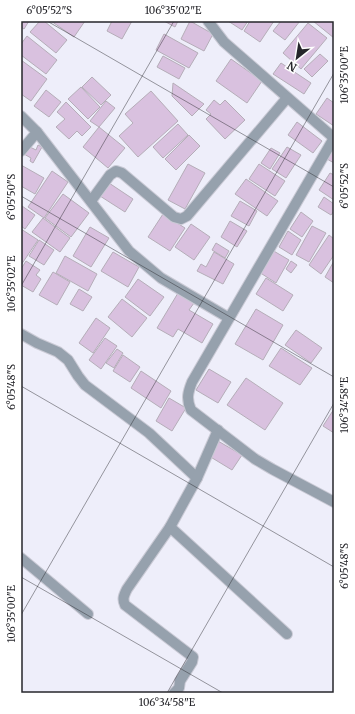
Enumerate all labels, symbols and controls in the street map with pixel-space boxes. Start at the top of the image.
text: 6°05'52"S [26,4,72,17]
text: 106°35'02"E [145,4,202,17]
north arrow [277,38,317,78]
text: 106°35'00"E [338,46,351,104]
text: N [284,58,299,75]
text: 6°05'52"S [338,163,351,209]
text: 6°05'50"S [5,174,18,220]
text: 106°35'02"E [5,255,18,312]
text: 6°05'48"S [5,364,18,410]
text: 106°34'58"E [338,376,351,433]
text: 6°05'48"S [338,543,351,589]
text: 106°35'00"E [5,585,18,643]
text: 106°34'58"E [139,696,196,709]

